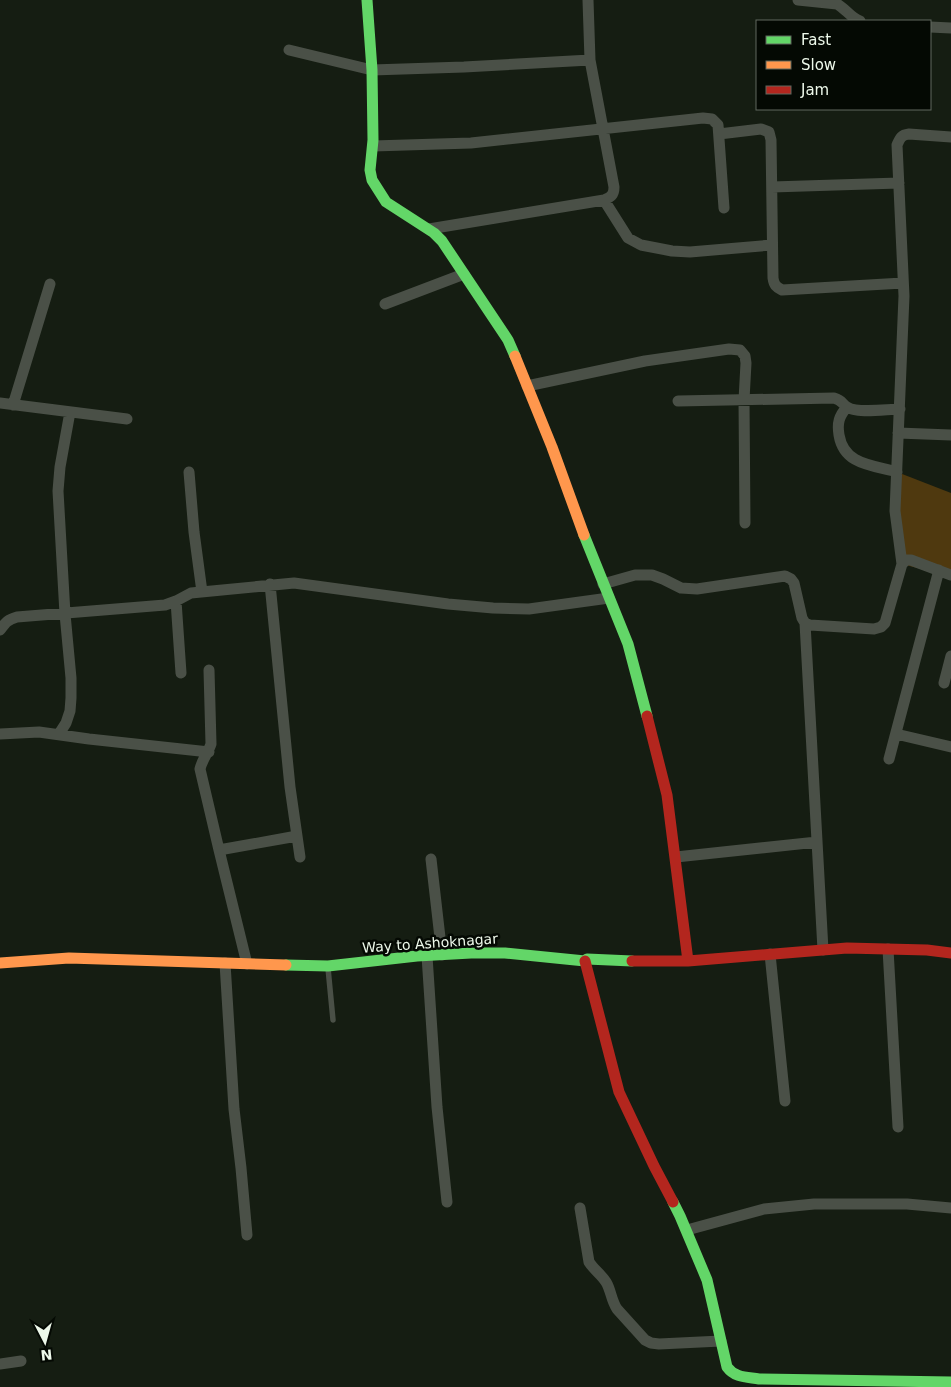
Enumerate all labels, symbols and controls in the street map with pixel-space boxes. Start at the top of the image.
legend [756,20,931,110]
text: Fast [801,31,831,49]
text: Slow [801,56,836,74]
text: Jam [800,81,829,99]
street label: Way to Ashoknagar [362,930,499,956]
north arrow [20,1317,70,1367]
text: N [40,1346,53,1363]

